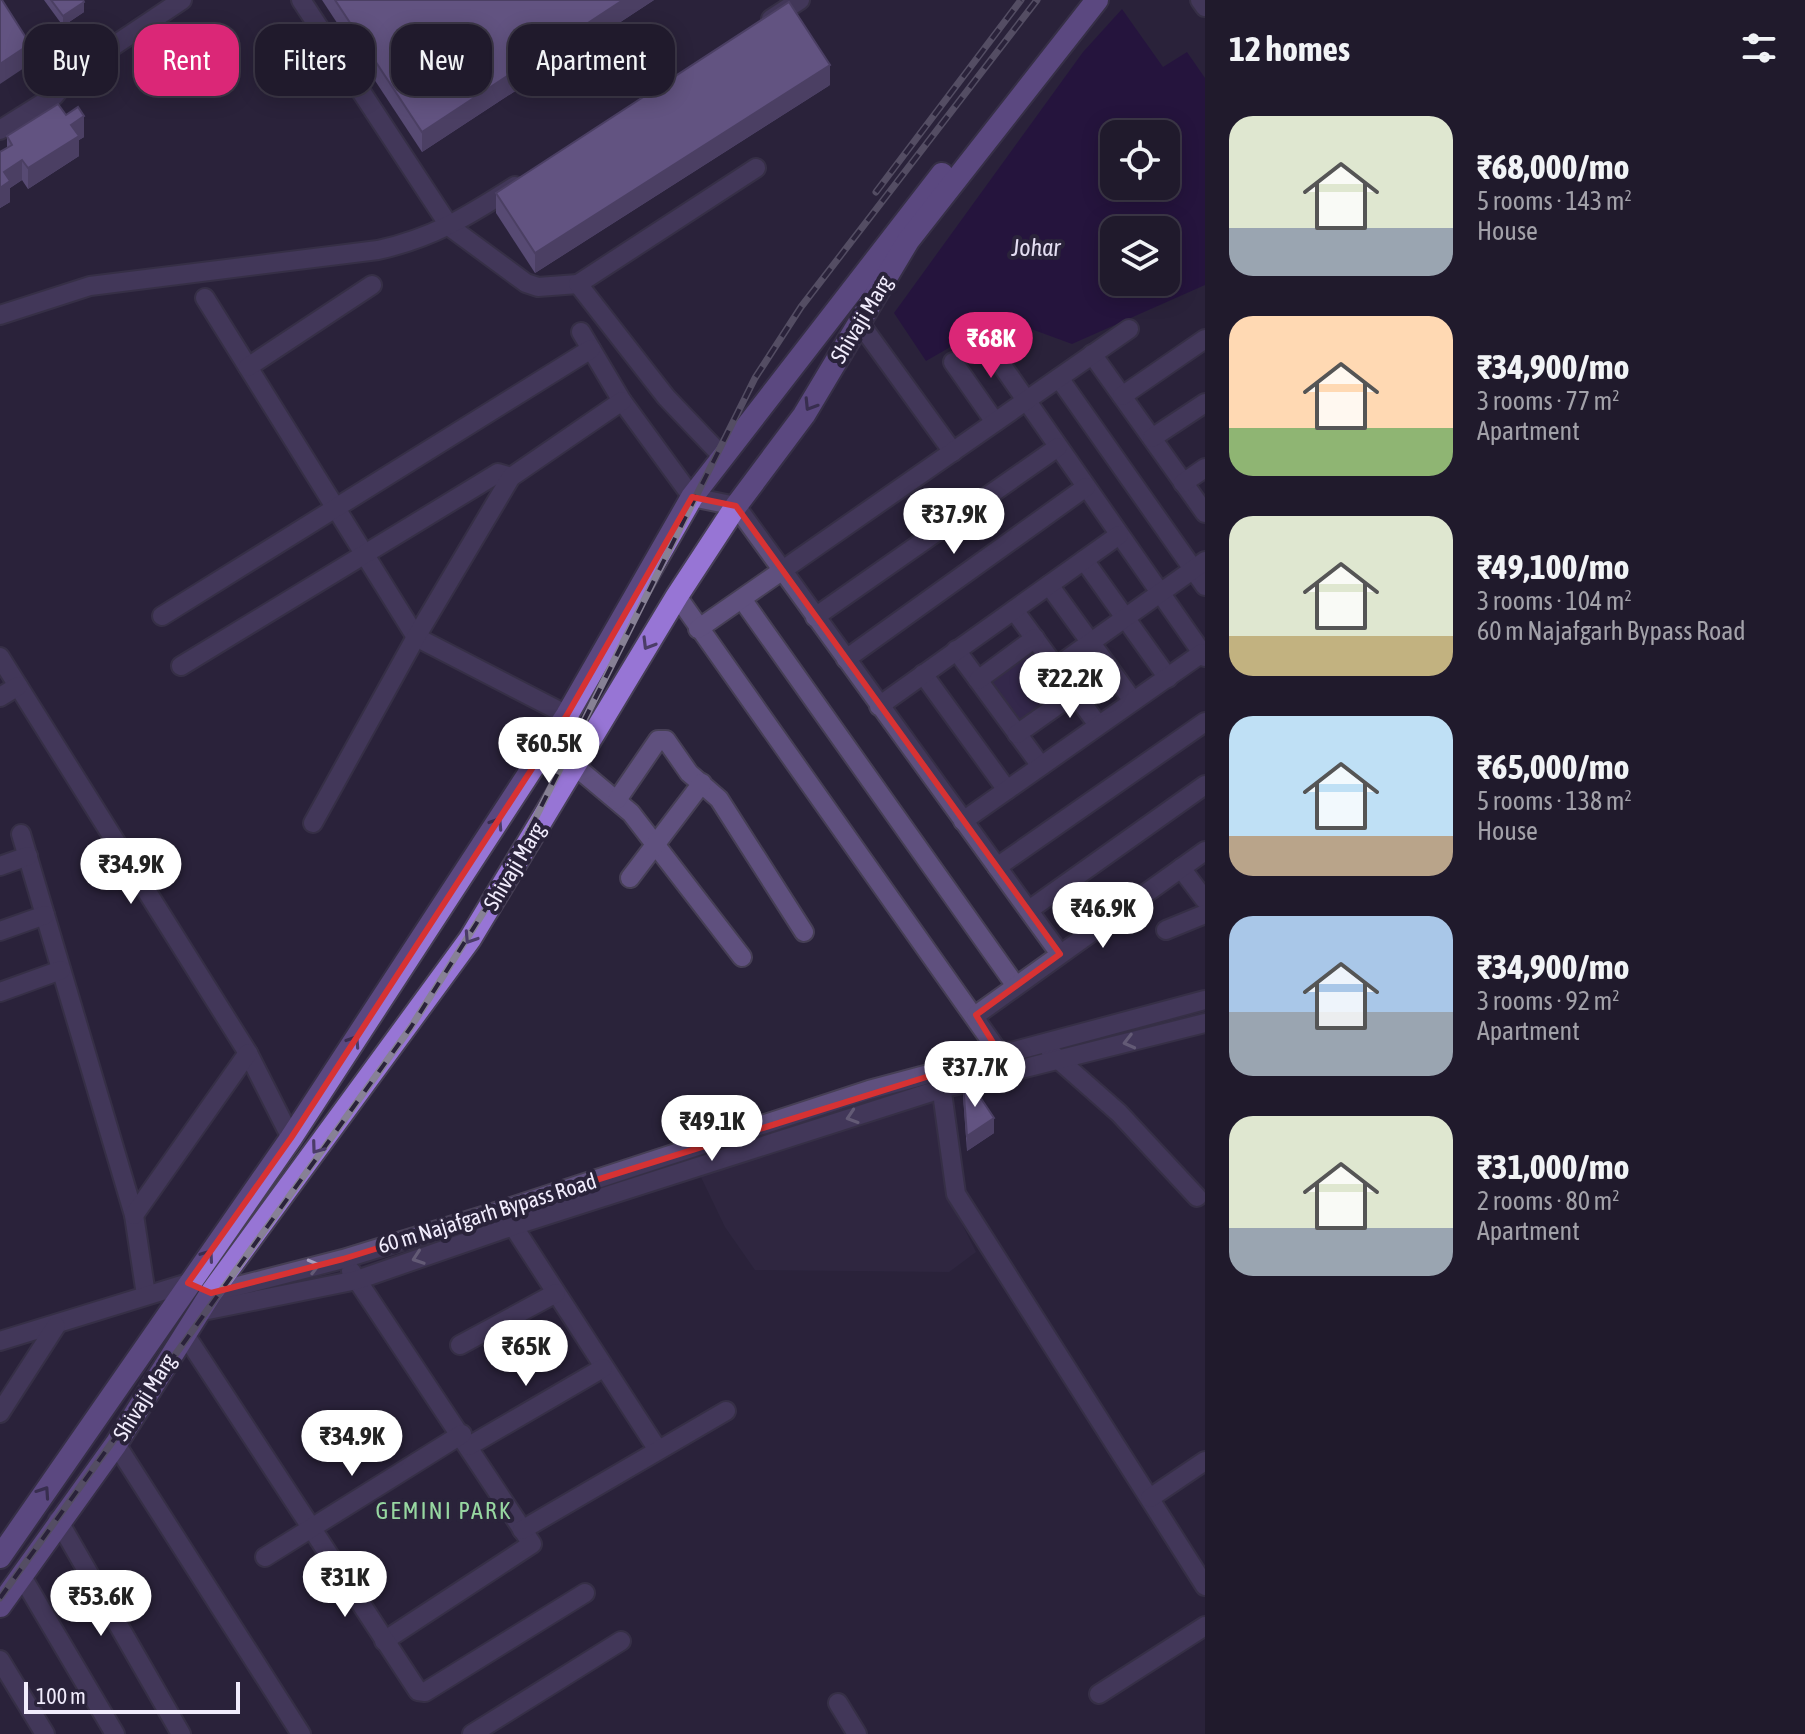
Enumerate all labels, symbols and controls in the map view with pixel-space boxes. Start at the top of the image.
chip: Buy [24,24,118,96]
chip: Rent [134,24,239,96]
chip: Filters [255,24,375,96]
chip: New [391,24,492,96]
chip: Apartment [508,24,675,96]
icon: filters [1737,26,1781,70]
text: 12 homes [1229,29,1350,68]
map controls [1100,120,1180,296]
button: locate [1100,120,1180,200]
text: ₹68,000/mo [1477,147,1630,186]
icon: home [1293,148,1389,244]
text: 5 rooms · 143 m² [1477,186,1632,216]
button: layers [1100,216,1180,296]
text: House [1477,216,1538,246]
water label: Johar [1011,234,1061,261]
street label: Shivaji Marg [825,270,898,367]
pin: ₹68K [944,312,1038,380]
text: ₹68K [967,323,1015,353]
text: ₹34,900/mo [1477,347,1630,386]
icon: home [1293,348,1389,444]
text: 3 rooms · 77 m² [1477,386,1619,416]
one-way arrow [804,396,819,411]
text: Apartment [1477,416,1580,446]
pin: ₹37.9K [889,488,1019,556]
text: ₹37.9K [921,499,987,529]
text: ₹49,100/mo [1477,547,1630,586]
icon: home [1293,548,1389,644]
text: 3 rooms · 104 m² [1477,586,1632,616]
text: 60 m Najafgarh Bypass Road [1477,616,1746,646]
one-way arrow [643,635,658,650]
pin: ₹22.2K [1005,652,1135,720]
text: ₹22.2K [1037,663,1103,693]
pin: ₹60.5K [484,717,614,785]
text: ₹60.5K [516,728,582,758]
text: ₹65,000/mo [1477,747,1630,786]
icon: home [1293,748,1389,844]
text: 5 rooms · 138 m² [1477,786,1632,816]
text: House [1477,816,1538,846]
street label: Shivaji Marg [478,817,551,914]
one-way arrow [487,817,502,832]
pin: ₹34.9K [66,838,196,906]
text: ₹34.9K [98,849,164,879]
pin: ₹46.9K [1038,882,1168,950]
text: ₹46.9K [1070,893,1136,923]
one-way arrow [465,929,480,943]
text: ₹34,900/mo [1477,947,1630,986]
icon: home [1293,948,1389,1044]
text: 3 rooms · 92 m² [1477,986,1619,1016]
text: Apartment [1477,1016,1580,1046]
one-way arrow [1123,1032,1137,1049]
one-way arrow [345,1035,360,1049]
pin: ₹37.7K [910,1041,1040,1109]
text: ₹37.7K [942,1052,1008,1082]
pin: ₹49.1K [647,1095,777,1163]
text: ₹49.1K [679,1106,745,1136]
one-way arrow [845,1108,859,1124]
one-way arrow [312,1139,327,1154]
text: ₹31,000/mo [1477,1147,1630,1186]
icon: home [1293,1148,1389,1244]
street label: 60 m Najafgarh Bypass Road [375,1167,599,1259]
text: 2 rooms · 80 m² [1477,1186,1619,1216]
text: Apartment [1477,1216,1580,1246]
one-way arrow [412,1249,426,1265]
one-way arrow [198,1250,213,1264]
one-way arrow [306,1259,320,1276]
pin: ₹65K [479,1320,573,1388]
text: ₹65K [502,1331,550,1361]
street label: Shivaji Marg [107,1348,181,1445]
pin: ₹34.9K [287,1410,417,1478]
text: ₹34.9K [319,1421,385,1451]
one-way arrow [34,1487,49,1501]
district label: GEMINI PARK [375,1497,513,1524]
pin: ₹31K [298,1551,392,1619]
text: ₹31K [321,1562,369,1592]
pin: ₹53.6K [36,1570,166,1638]
text: ₹53.6K [68,1581,134,1611]
scale bar [24,1678,240,1714]
text: 100 m [36,1683,86,1709]

